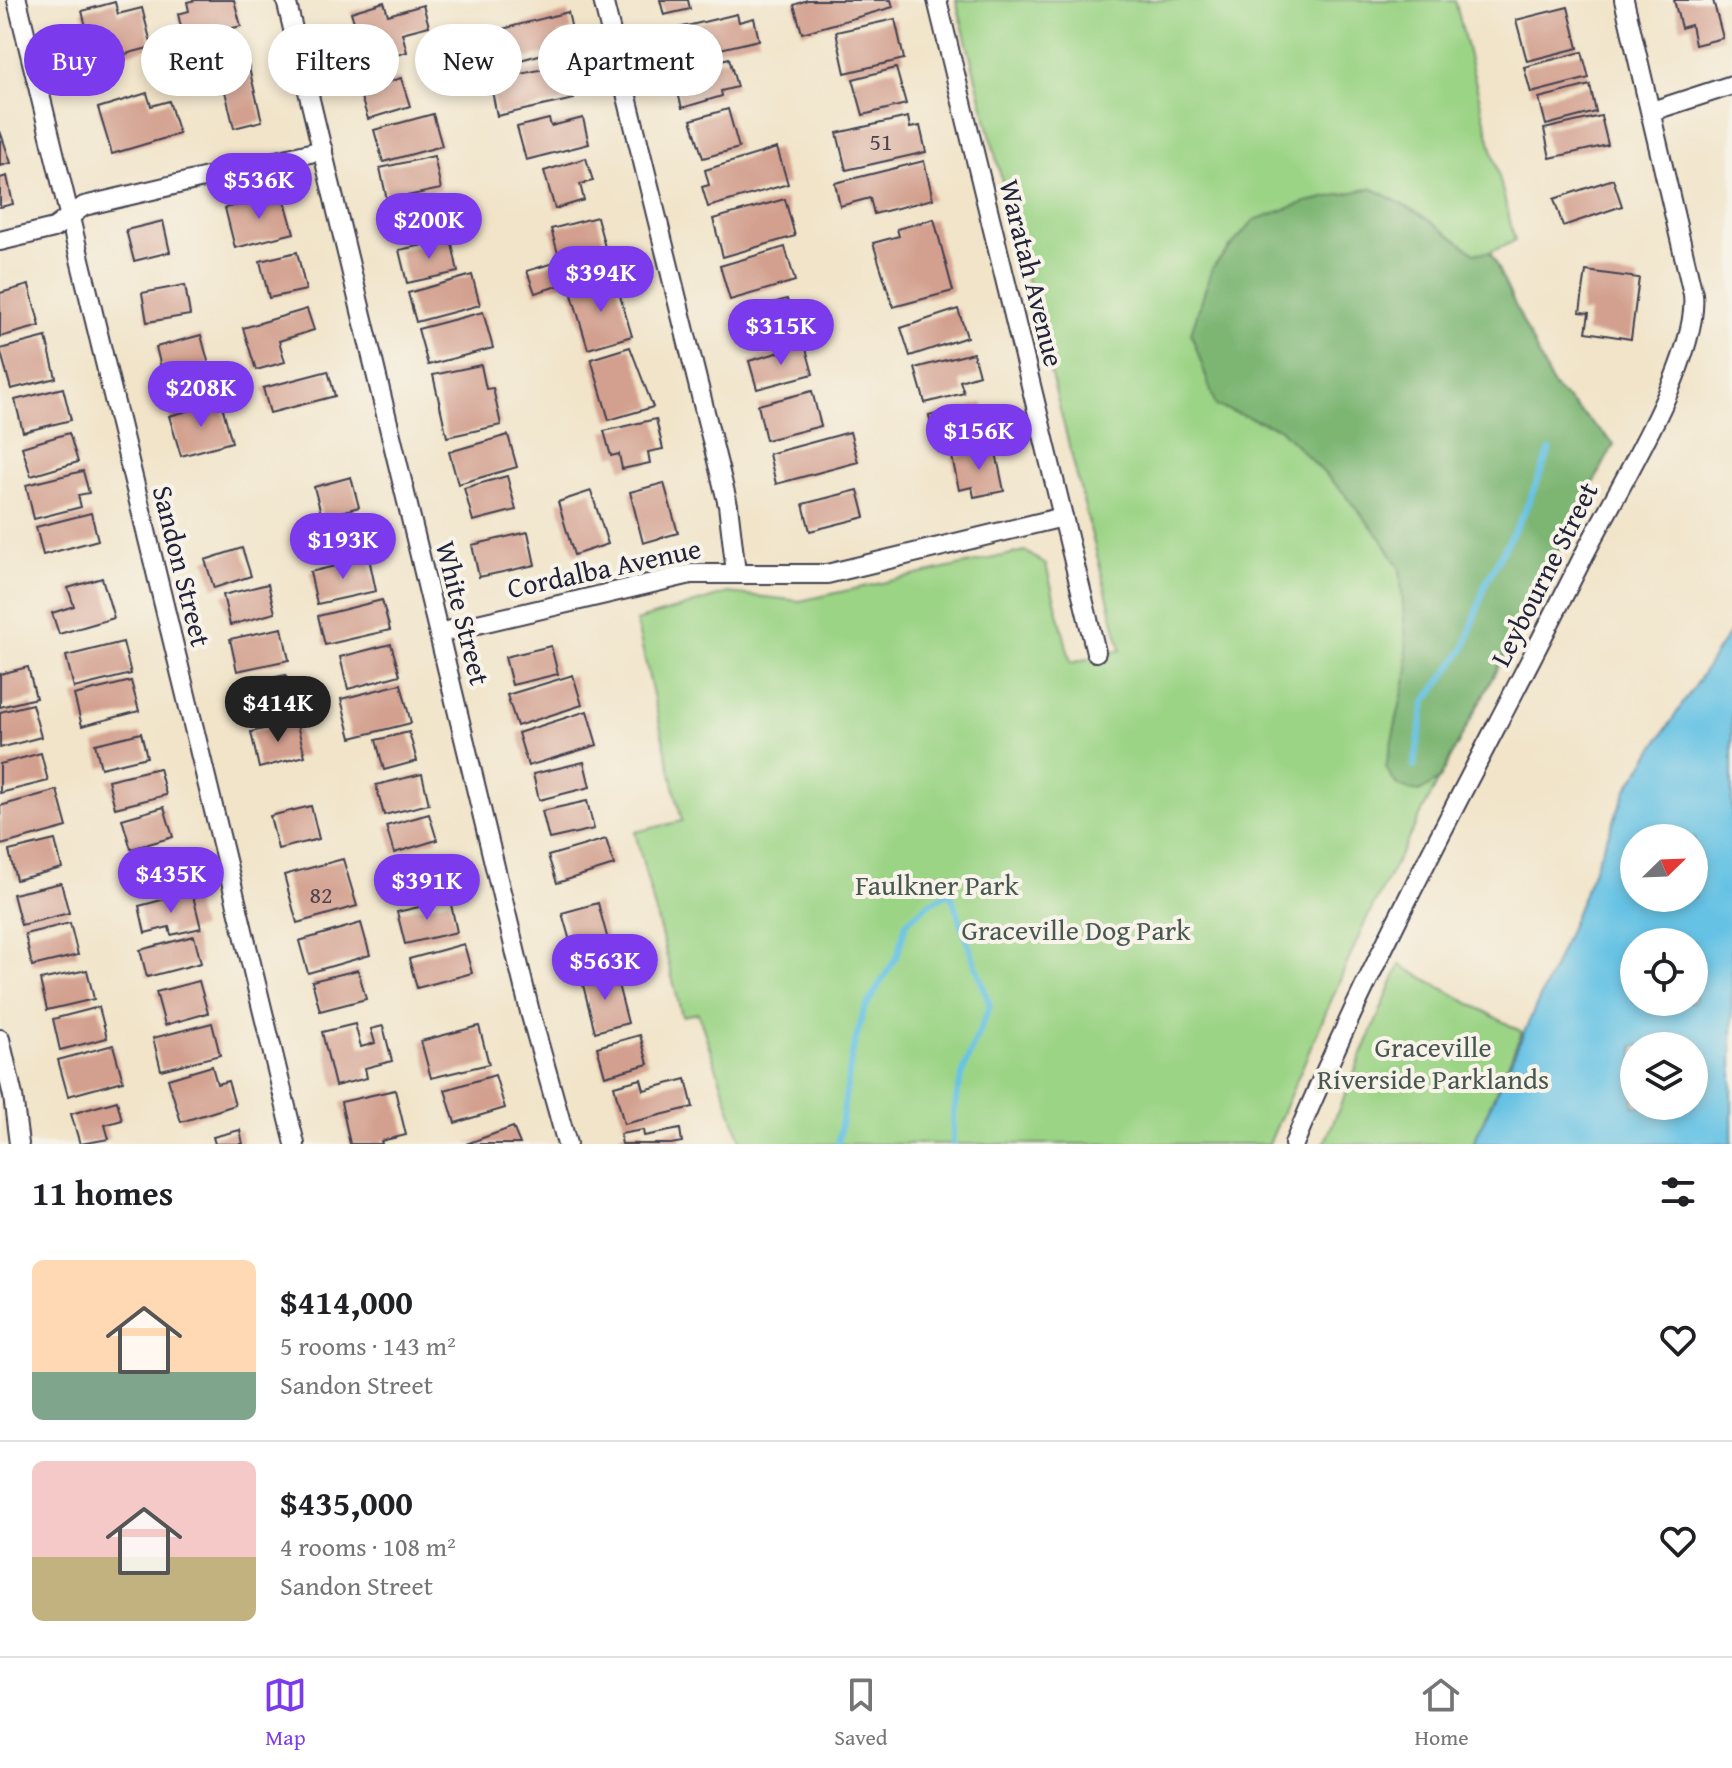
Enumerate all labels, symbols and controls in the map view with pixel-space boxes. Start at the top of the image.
chip: Buy [24,24,125,96]
chip: Rent [141,24,252,96]
chip: Filters [268,24,399,96]
chip: New [415,24,522,96]
chip: Apartment [538,24,723,96]
house number: 51 [869,124,893,159]
pin: $536K [203,153,315,221]
text: $536K [224,159,294,198]
street label: Waratah Avenue [989,175,1076,371]
pin: $200K [373,193,485,261]
text: $200K [394,199,464,238]
pin: $394K [545,246,657,314]
text: $394K [566,252,636,291]
pin: $315K [725,299,837,367]
text: $315K [746,305,816,344]
pin: $208K [145,361,257,429]
text: $208K [166,367,236,406]
pin: $156K [923,404,1035,472]
text: $156K [944,410,1014,449]
street label: Leybourne Street [1479,474,1608,673]
street label: Sandon Street [143,481,222,651]
pin: $193K [287,513,399,581]
text: $193K [308,519,378,558]
street label: Cordalba Avenue [503,527,704,608]
street label: White Street [426,536,501,689]
pin: $414K [222,676,334,744]
text: $414K [243,682,313,721]
north arrow [1620,824,1708,912]
map controls [1620,824,1708,1120]
pin: $435K [115,847,227,915]
text: $435K [136,853,206,892]
pin: $391K [371,854,483,922]
text: $391K [392,860,462,899]
park label: Faulkner Park [855,864,1020,905]
house number: 82 [309,877,333,912]
park label: Graceville Dog Park [962,909,1191,950]
button: locate [1620,928,1708,1016]
pin: $563K [549,934,661,1002]
text: $563K [570,940,640,979]
park label: Graceville Riverside Parklands [1317,1026,1549,1099]
button: layers [1620,1032,1708,1120]
text: 11 homes [32,1168,173,1217]
icon: filters [1656,1170,1700,1214]
text: $414,000 [280,1277,413,1326]
icon: home [96,1292,192,1388]
icon: heart [1656,1318,1700,1362]
text: 5 rooms · 143 m² [280,1326,456,1365]
text: Sandon Street [280,1365,433,1404]
text: $435,000 [280,1478,413,1527]
icon: home [96,1493,192,1589]
icon: heart [1656,1519,1700,1563]
text: 4 rooms · 108 m² [280,1527,456,1566]
text: Sandon Street [280,1566,433,1605]
tab: Map [263,1673,307,1753]
tab: Saved [834,1673,888,1753]
tab: Home [1414,1673,1469,1753]

